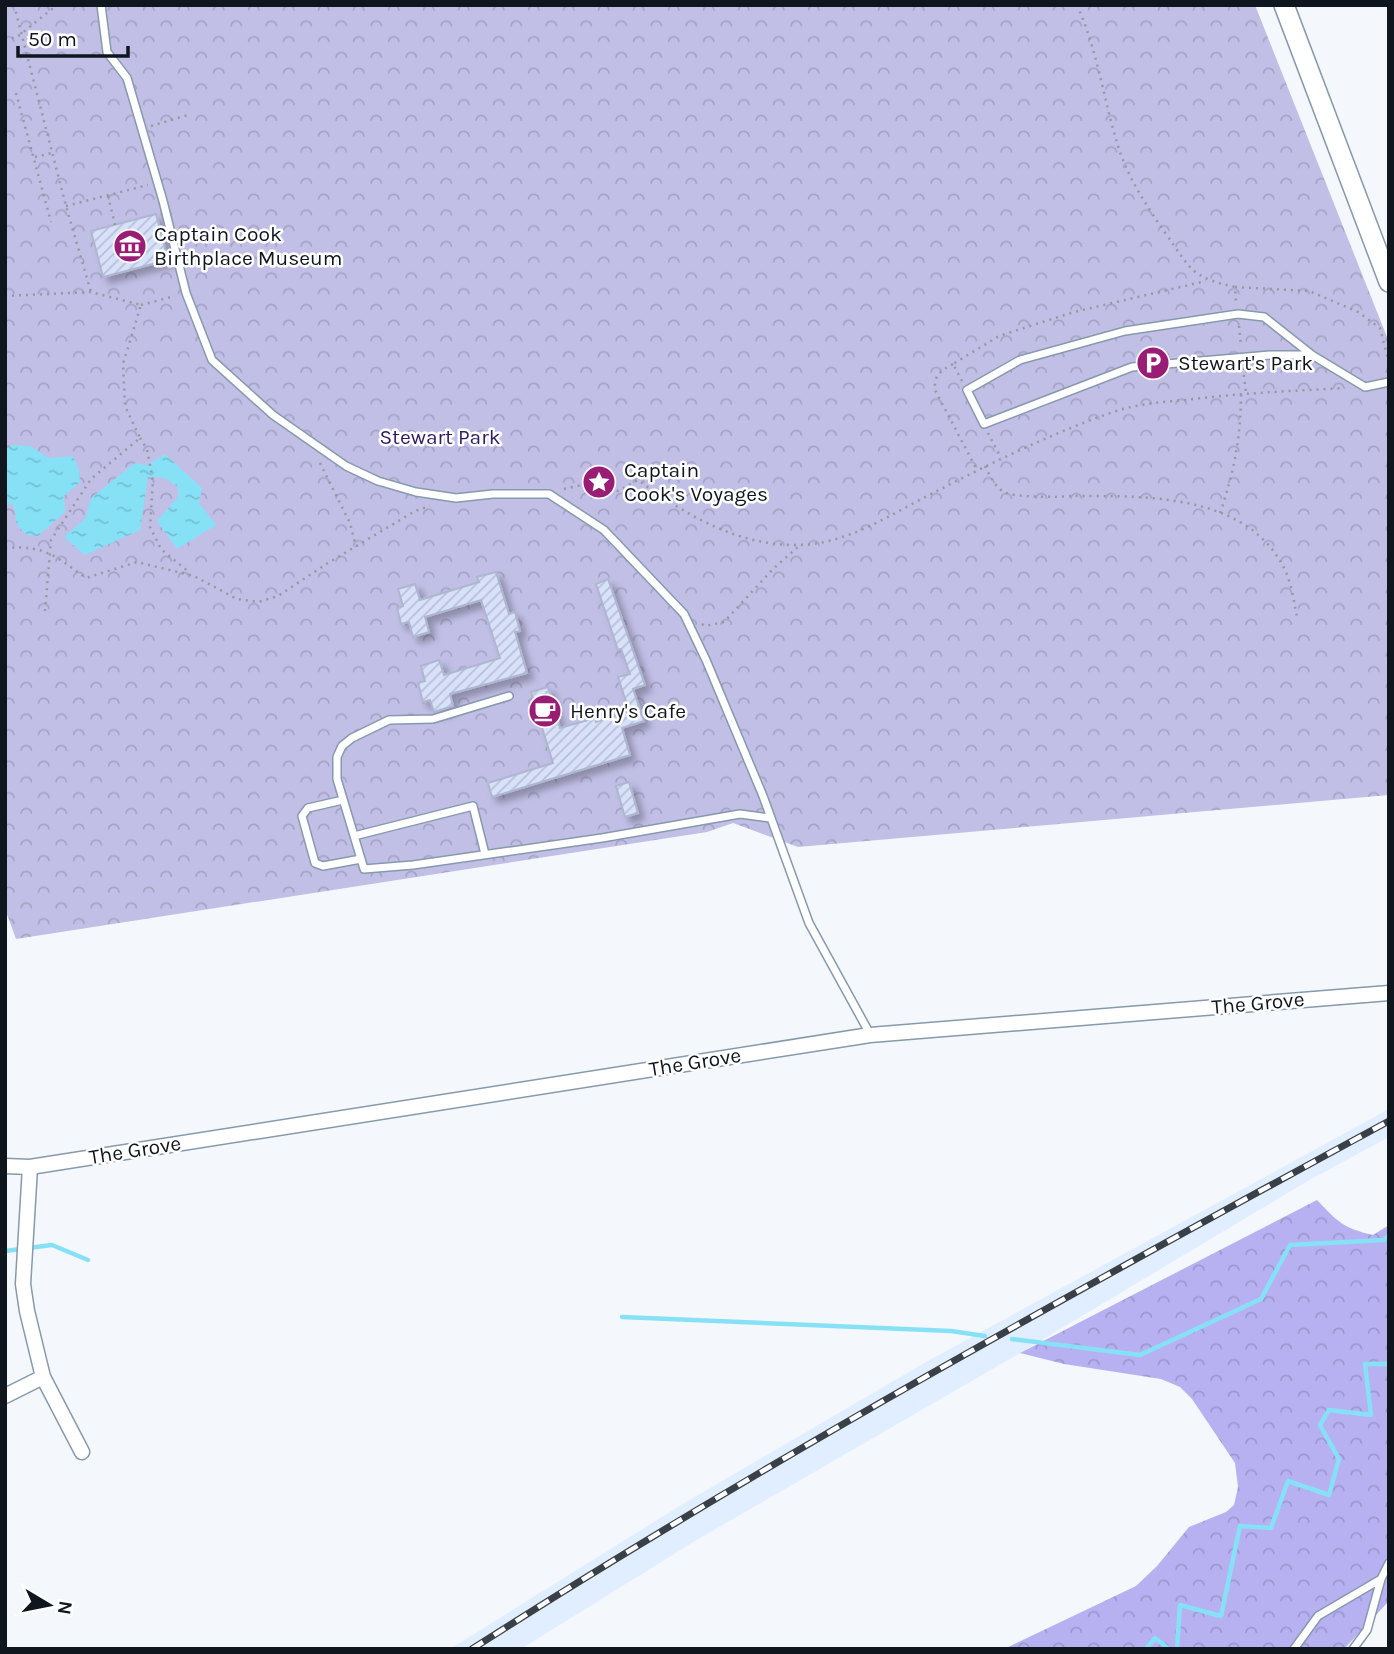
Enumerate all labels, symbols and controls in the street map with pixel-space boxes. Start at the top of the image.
scale bar [18,14,128,58]
text: 50 m [28,27,77,51]
place label: Captain Cook Birthplace Museum [154,222,342,270]
museum icon: Captain Cook Birthplace Museum [111,227,149,265]
parking icon: Stewart's Park [1134,344,1172,382]
place label: Stewart's Park [1178,351,1313,375]
park label: Stewart Park [379,425,501,449]
place label: Captain Cook's Voyages [624,458,768,506]
place icon: Captain Cook's Voyages [580,463,618,501]
cafe icon: Henry's Cafe [526,692,564,730]
place label: Henry's Cafe [570,699,686,723]
street label: The Grove [1211,987,1305,1019]
street label: The Grove [647,1043,743,1081]
street label: The Grove [87,1131,183,1169]
north arrow [14,1570,84,1640]
text: N [53,1599,77,1616]

